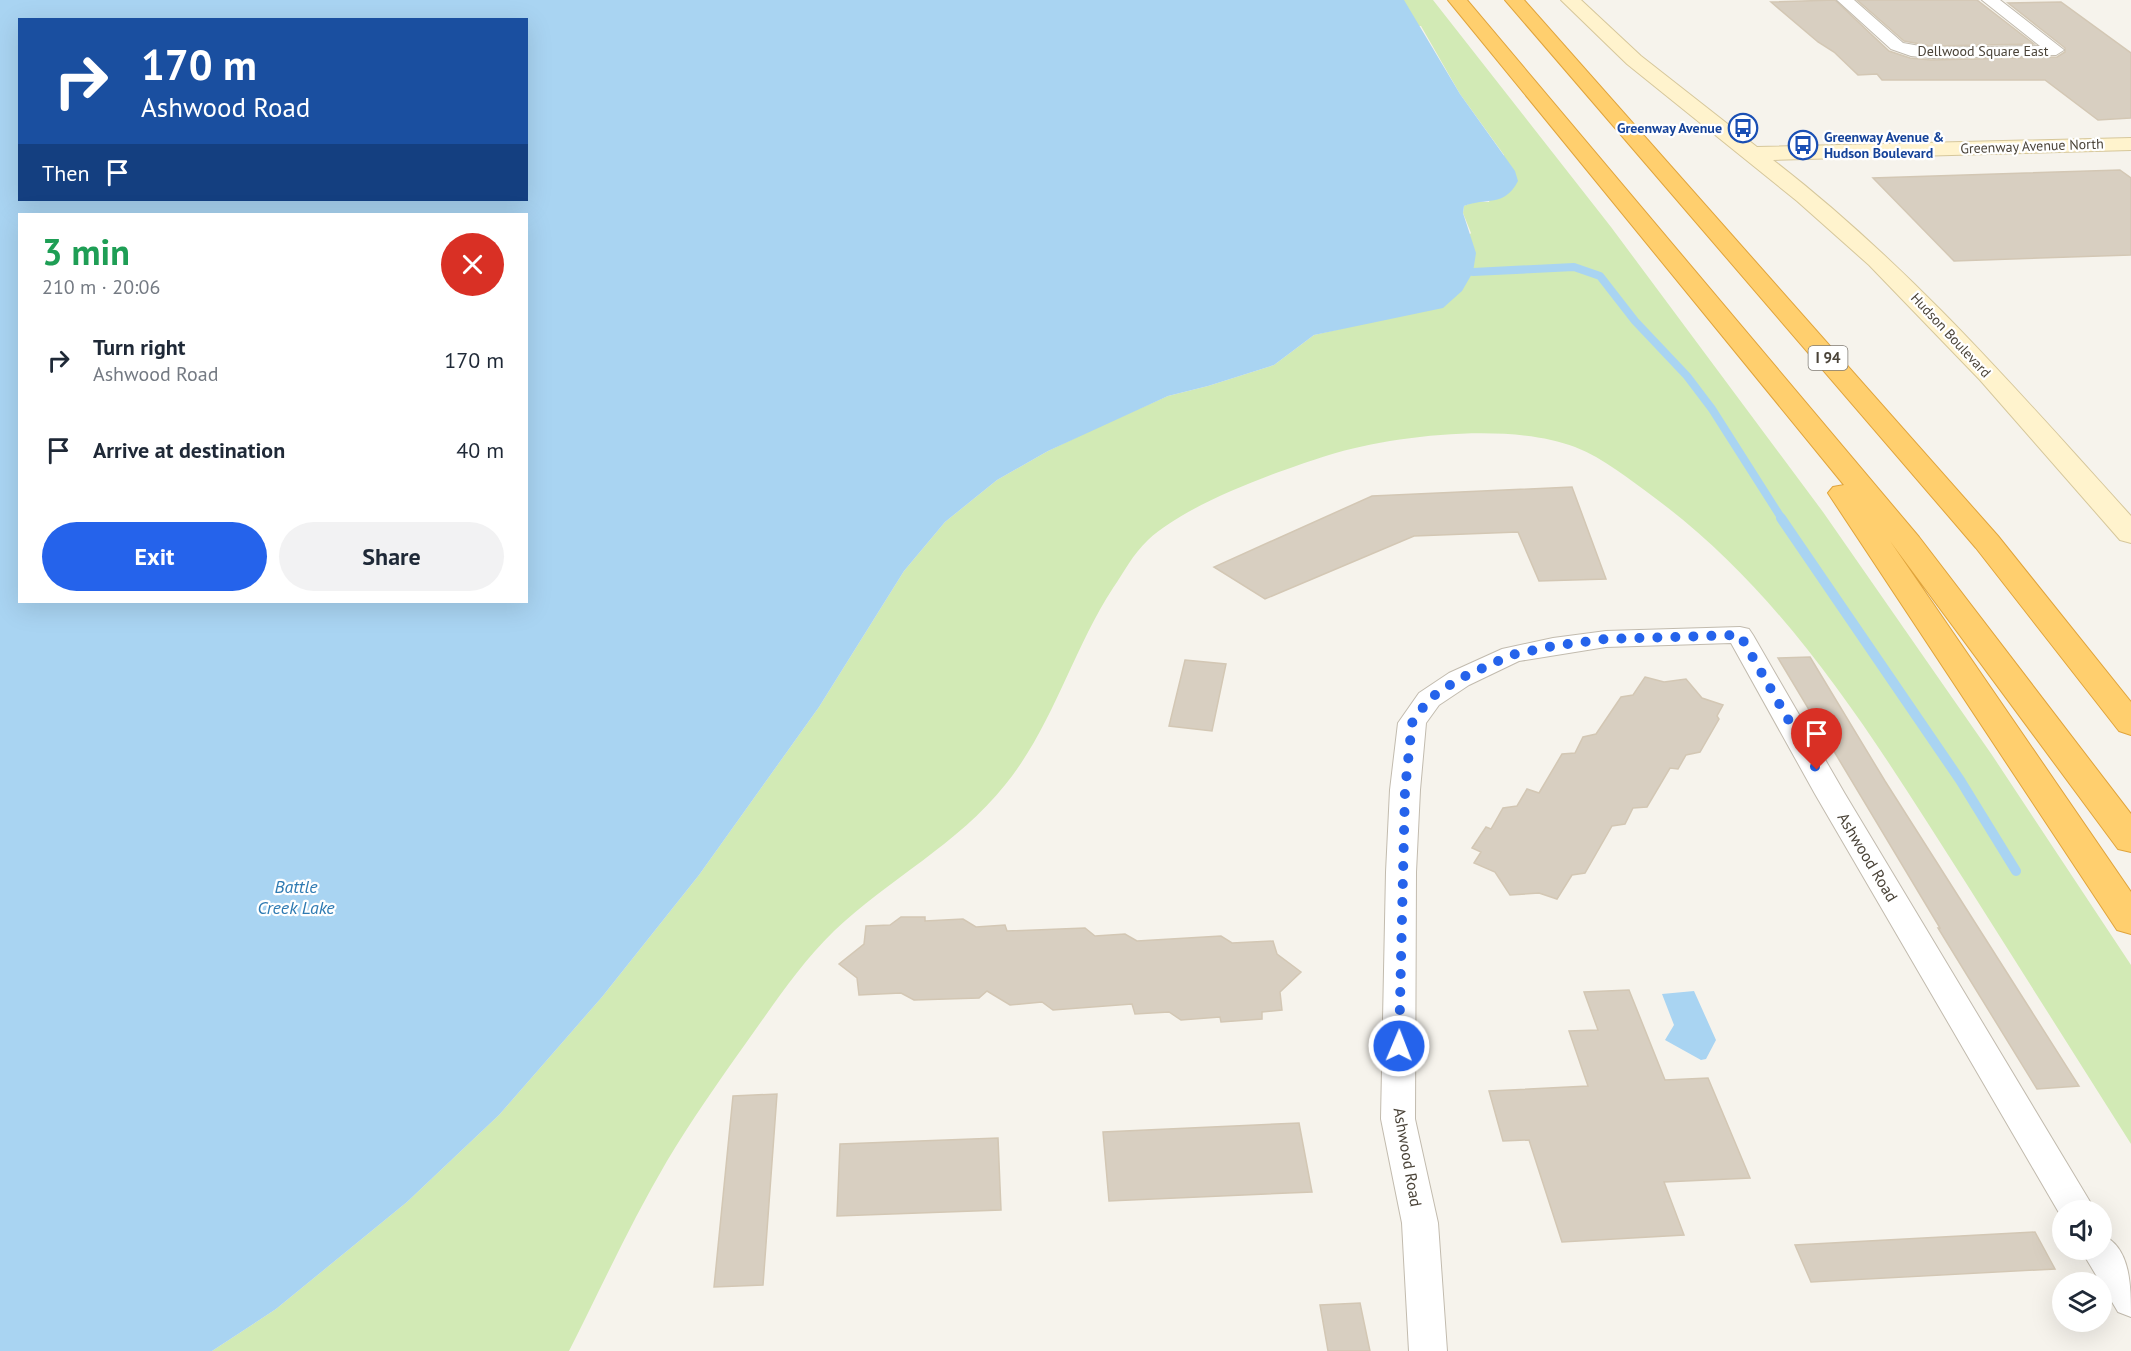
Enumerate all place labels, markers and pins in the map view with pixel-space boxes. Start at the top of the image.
bus stop icon: Greenway Avenue [1727,112,1759,144]
place label: Greenway Avenue [1617,119,1722,137]
place label: Greenway Avenue & Hudson Boulevard [1824,128,1944,162]
bus stop icon: Greenway Avenue & Hudson Boulevard [1787,129,1819,161]
pin [1791,708,1842,770]

